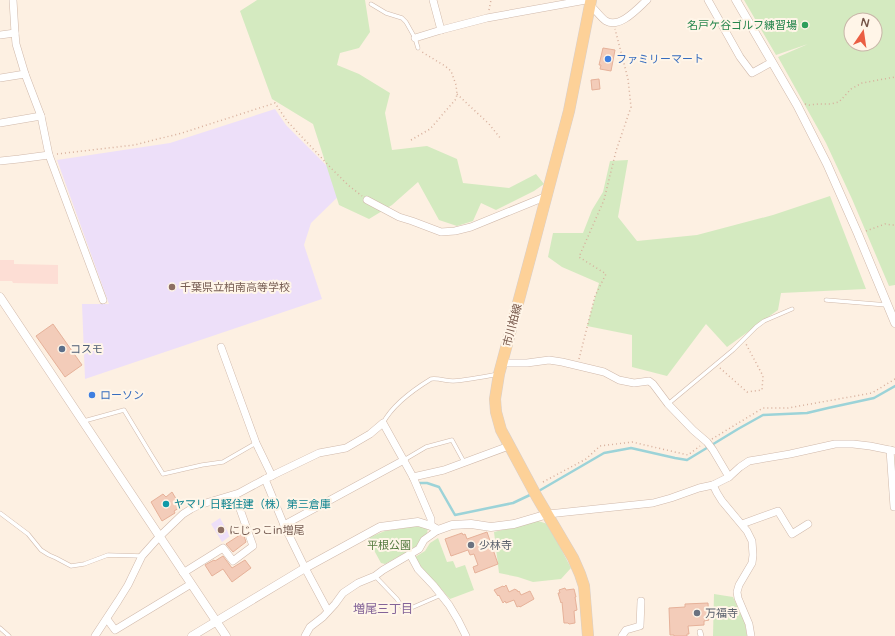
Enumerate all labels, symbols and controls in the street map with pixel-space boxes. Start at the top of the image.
north arrow [843,12,883,52]
text: N [859,15,871,30]
place label: 名戸ケ谷ゴルフ練習場 [687,19,797,32]
marker: 名戸ケ谷ゴルフ練習場 [800,20,810,30]
place label: ファミリーマート [616,53,704,66]
marker: ファミリーマート [603,54,613,64]
place label: 千葉県立柏南高等学校 [180,281,290,294]
marker: 千葉県立柏南高等学校 [167,282,177,292]
street label: 市川柏線 [501,302,524,348]
place label: コスモ [70,343,103,356]
marker: コスモ [57,344,67,354]
place label: ローソン [100,389,144,402]
marker: ローソン [87,390,97,400]
place label: ヤマリ 日軽住建（株）第三倉庫 [174,498,331,511]
marker: ヤマリ 日軽住建（株）第三倉庫 [161,499,171,509]
place label: にじっこin増尾 [229,524,304,537]
marker: にじっこin増尾 [216,525,226,535]
park label: 平根公園 [367,539,411,552]
place label: 少林寺 [479,539,512,552]
marker: 少林寺 [466,540,476,550]
district label: 増尾三丁目 [353,602,413,616]
place label: 万福寺 [705,607,738,620]
marker: 万福寺 [692,608,702,618]

